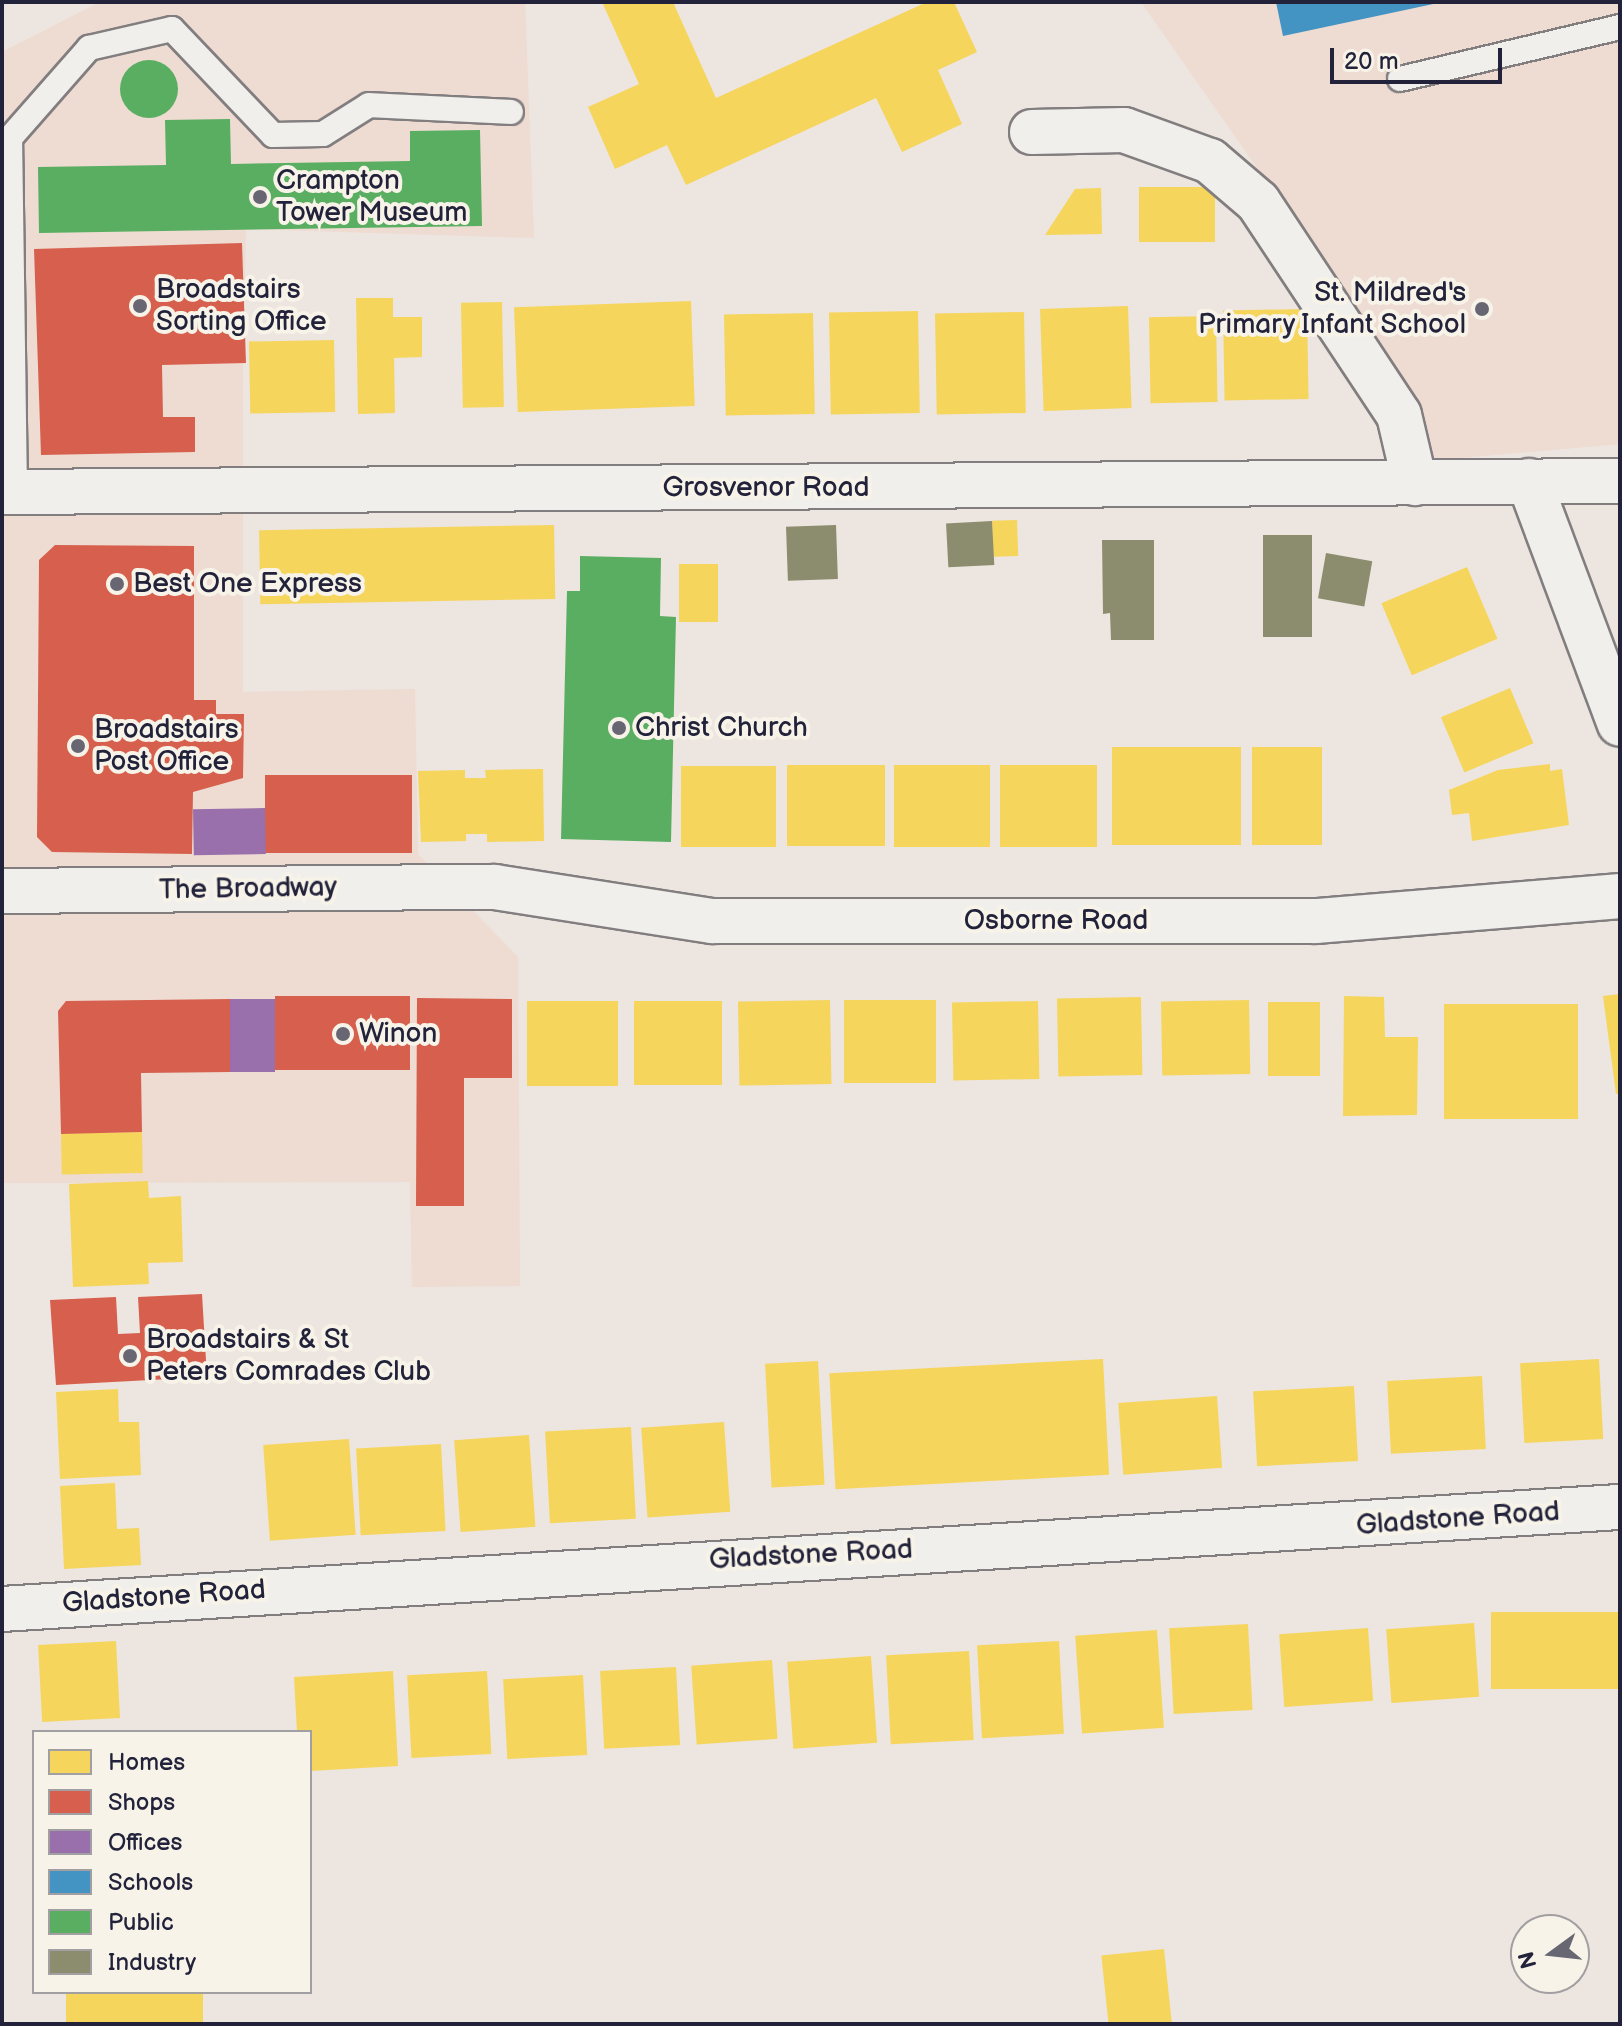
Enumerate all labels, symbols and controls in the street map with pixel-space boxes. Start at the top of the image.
scale bar [1334,32,1506,82]
text: 20 m [1344,47,1399,76]
place label: Crampton Tower Museum [276,164,467,230]
marker: Crampton Tower Museum [251,188,269,206]
place label: Broadstairs Sorting Office [156,273,327,339]
place label: St. Mildred's Primary Infant School [1196,276,1466,342]
marker: Broadstairs Sorting Office [131,297,149,315]
marker: St. Mildred's Primary Infant School [1473,300,1491,318]
street label: Grosvenor Road [662,471,870,505]
place label: Best One Express [133,567,362,601]
marker: Best One Express [108,575,126,593]
place label: Christ Church [635,711,808,745]
place label: Broadstairs Post Office [94,713,239,779]
marker: Christ Church [610,719,628,737]
marker: Broadstairs Post Office [69,737,87,755]
street label: The Broadway [159,871,337,907]
street label: Osborne Road [964,904,1148,938]
place label: Winon [359,1017,437,1051]
marker: Winon [334,1025,352,1043]
place label: Broadstairs & St Peters Comrades Club [146,1323,431,1389]
marker: Broadstairs & St Peters Comrades Club [121,1347,139,1365]
street label: Gladstone Road [1355,1495,1561,1543]
street label: Gladstone Road [708,1533,914,1577]
street label: Gladstone Road [61,1573,267,1621]
legend [32,1730,312,1994]
text: Homes [108,1748,185,1777]
text: Shops [108,1788,175,1817]
text: Offices [108,1828,182,1857]
text: Schools [108,1868,193,1897]
text: Public [108,1908,174,1937]
north arrow [1510,1914,1590,1994]
text: Industry [108,1948,196,1977]
text: N [1513,1948,1543,1971]

